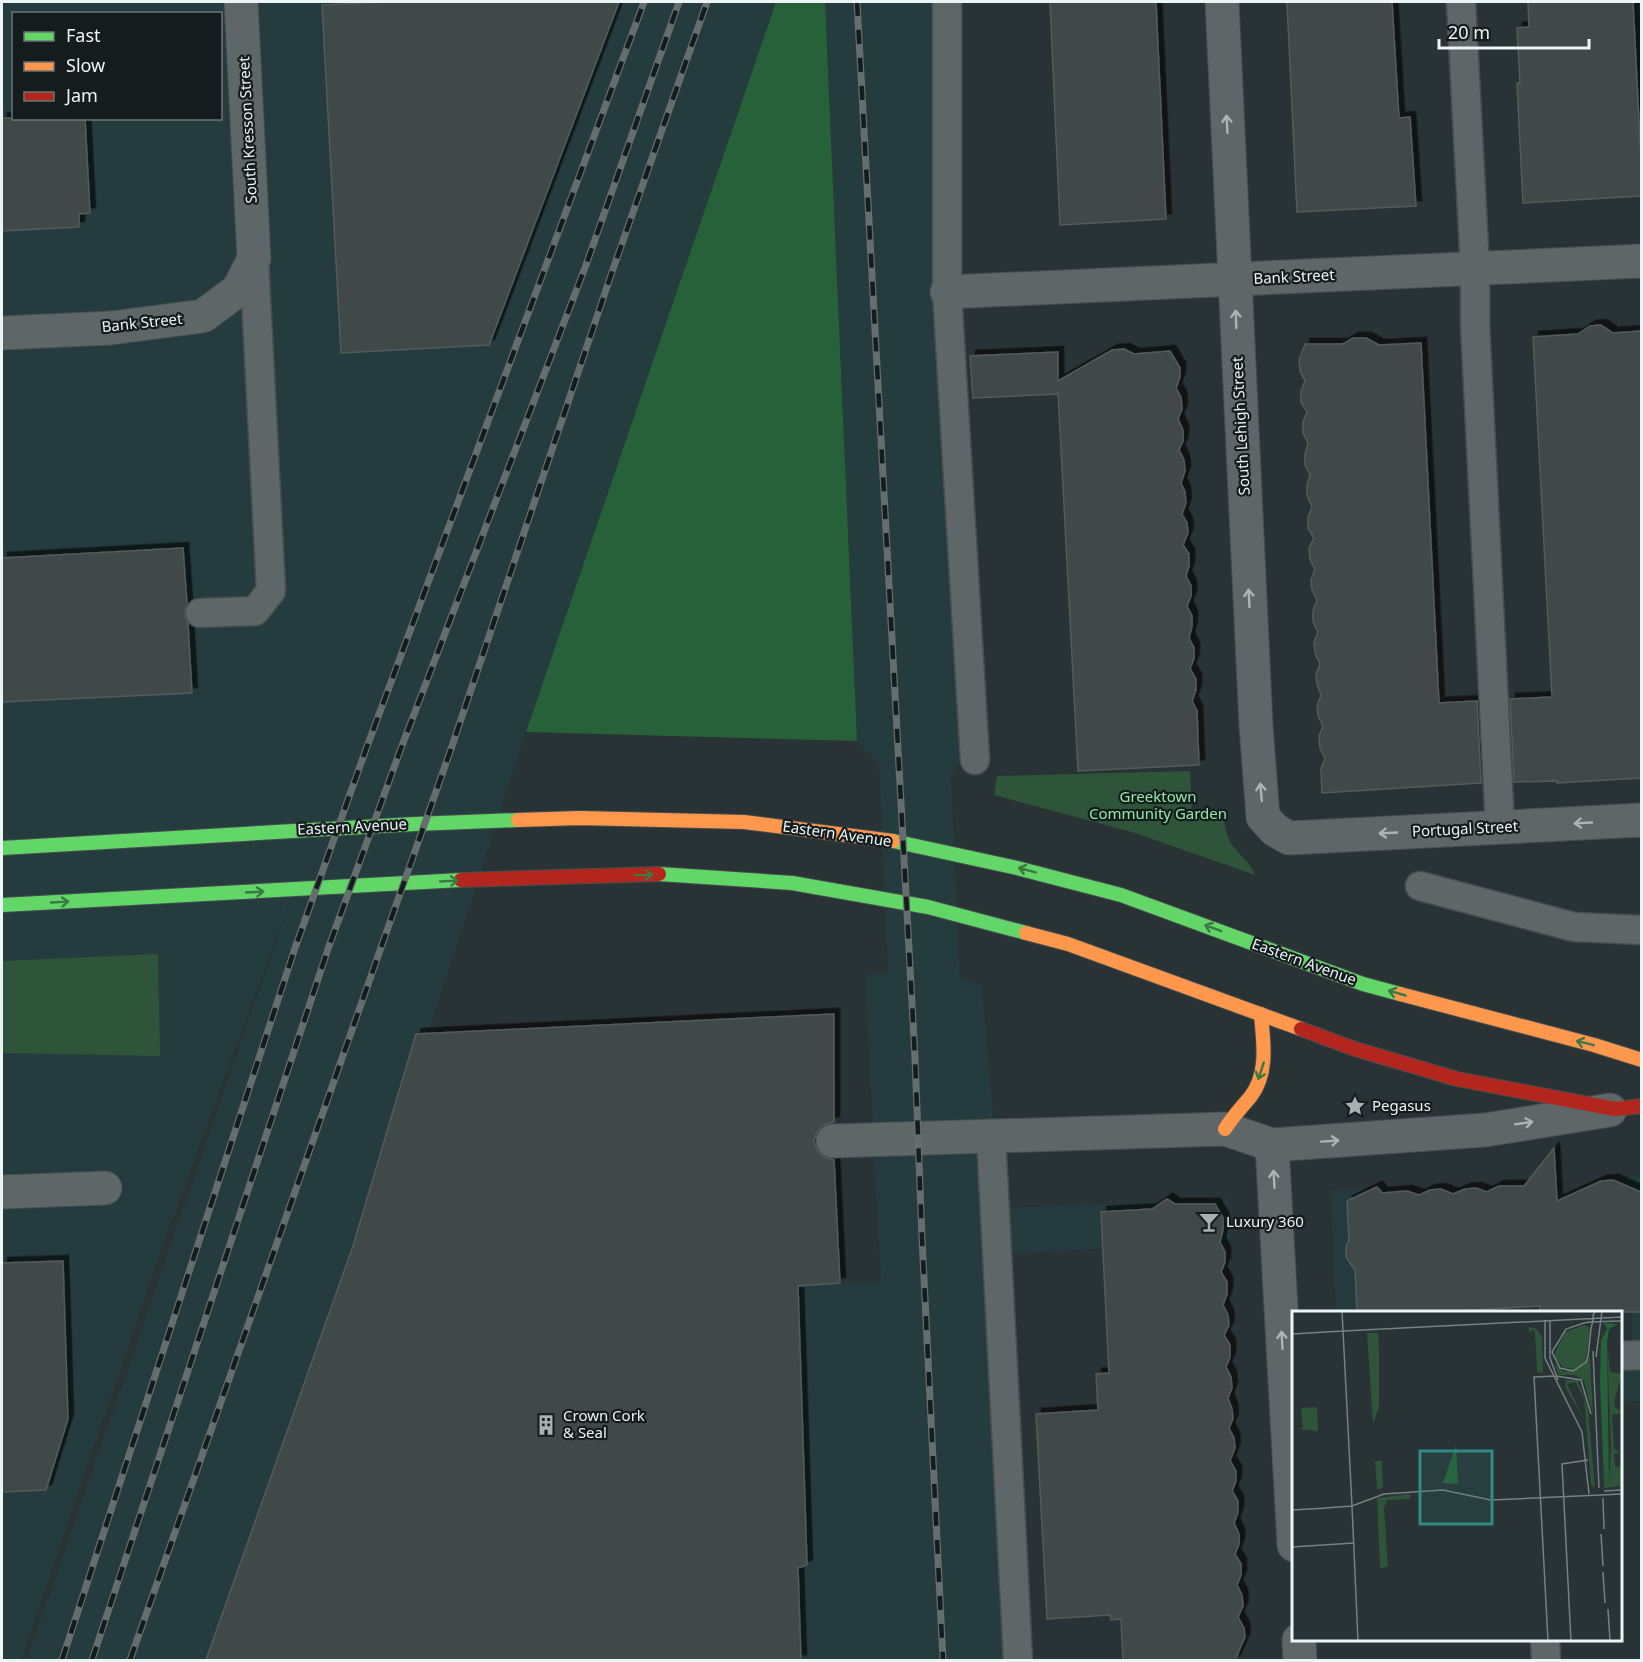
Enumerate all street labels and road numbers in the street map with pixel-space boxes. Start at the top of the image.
street label: South Kresson Street [233,55,261,204]
street label: Bank Street [1253,264,1336,288]
street label: Bank Street [100,308,184,336]
street label: South Lehigh Street [1226,356,1254,496]
street label: Eastern Avenue [297,813,407,839]
street label: Eastern Avenue [781,815,893,851]
street label: Portugal Street [1411,815,1519,841]
street label: Eastern Avenue [1249,933,1359,989]

